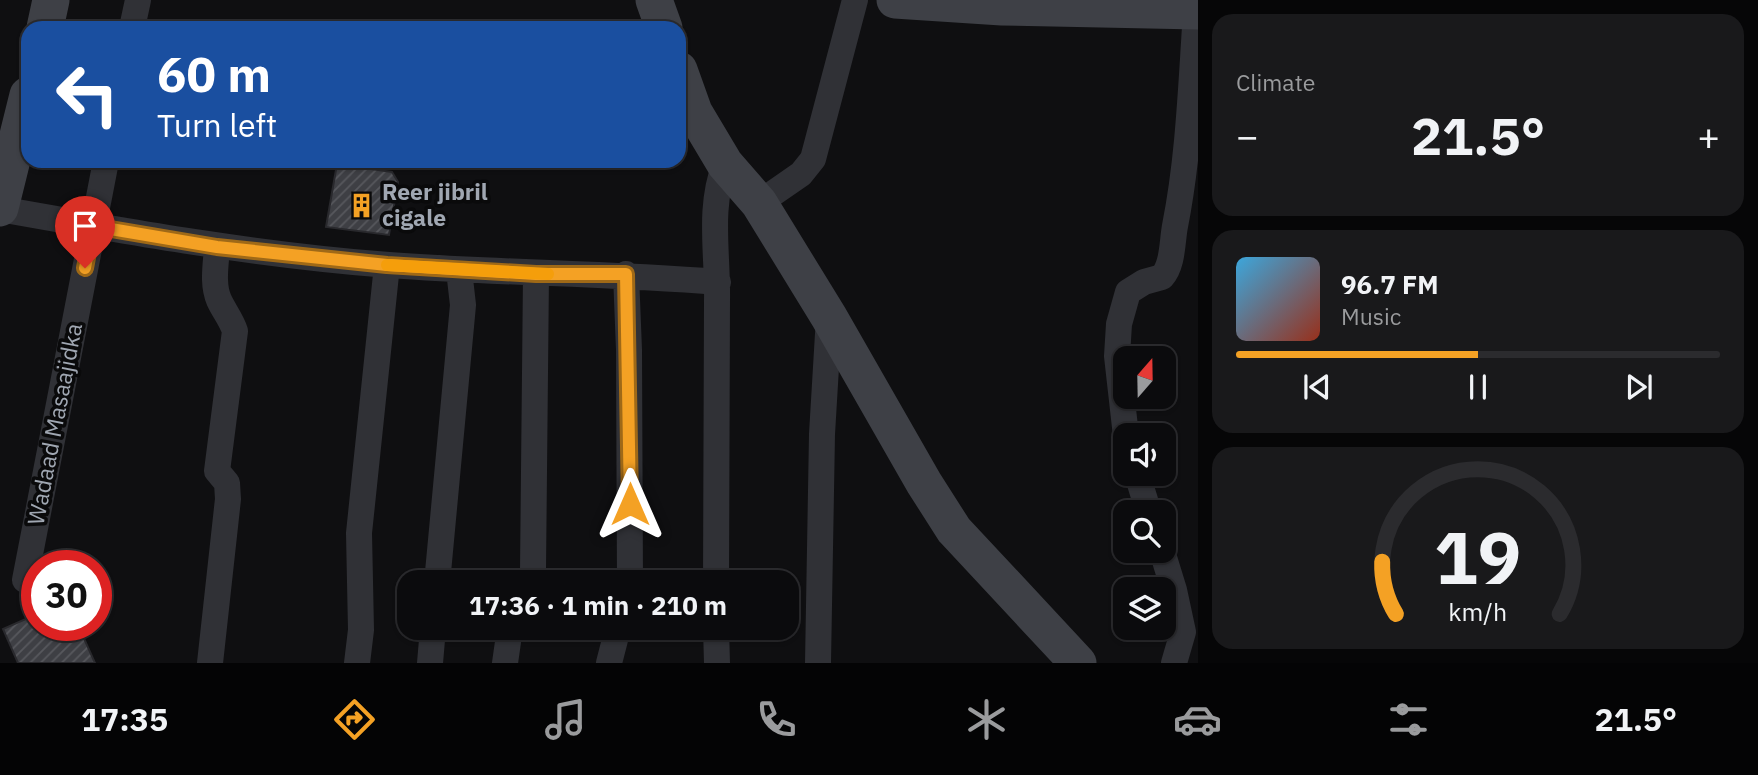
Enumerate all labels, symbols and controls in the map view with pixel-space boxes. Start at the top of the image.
text: 60 m [157,42,271,105]
icon: left [42,49,133,140]
text: Climate [1236,67,1315,97]
text: 21.5° [1411,102,1545,169]
text: Turn left [157,104,277,146]
text: − [1236,111,1259,160]
text: + [1697,111,1720,160]
place label: Reer jibril cigale [382,176,488,232]
building icon: Reer jibril cigale [348,191,376,219]
pin [55,196,115,268]
icon: arrive [66,207,104,245]
text: 96.7 FM [1341,267,1439,301]
text: Music [1341,301,1401,331]
street label: Wadaad Masaajidka [20,320,88,527]
north arrow [1113,346,1176,410]
map controls [1113,346,1176,640]
icon: previous [1298,368,1336,406]
icon: pause [1459,368,1497,406]
icon: next [1620,368,1658,406]
button: sound [1113,423,1176,486]
position arrow [593,467,667,541]
button: search [1113,500,1176,563]
text: 19 [1434,509,1522,604]
speed limit sign: 30 [21,550,112,641]
button: layers [1113,577,1176,640]
text: 17:36 · 1 min · 210 m [469,588,727,622]
text: km/h [1449,595,1507,628]
icon: directions [330,695,379,744]
icon: music [541,695,590,744]
icon: phone [752,695,801,744]
icon: climate [962,695,1011,744]
icon: car [1173,695,1222,744]
icon: filters [1384,695,1433,744]
text: 17:35 [81,698,168,740]
text: 21.5° [1595,698,1677,740]

